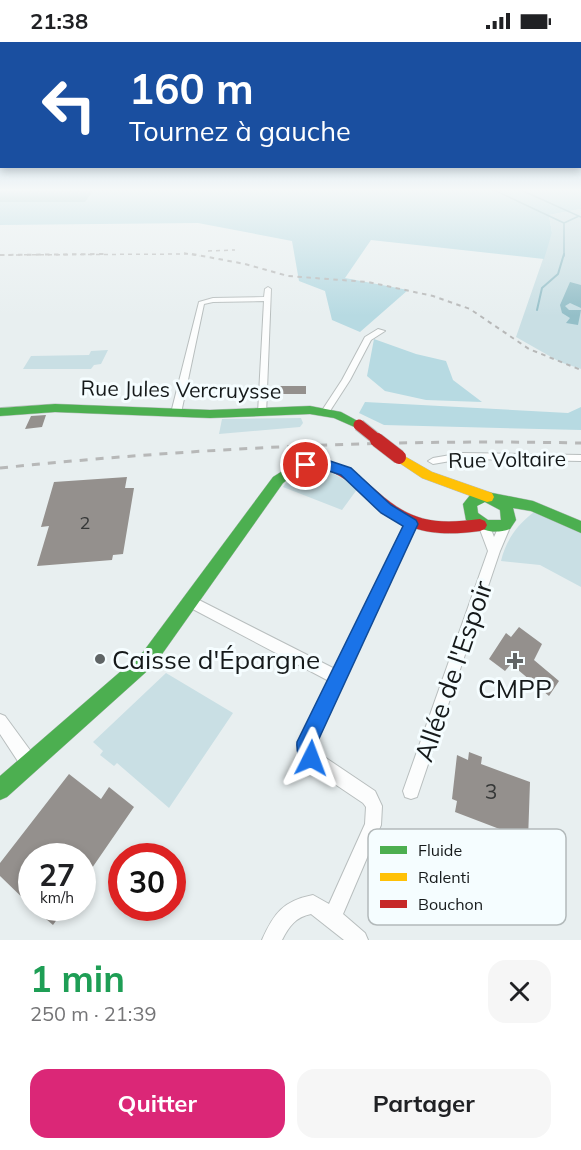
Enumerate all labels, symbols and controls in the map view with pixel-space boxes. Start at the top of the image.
text: 21:38 [30,7,88,35]
text: 160 m [129,62,254,115]
icon: left [30,66,108,144]
text: Tournez à gauche [129,114,351,148]
street label: Rue Jules Vercruysse [80,374,282,404]
pin [280,439,331,490]
street label: Rue Voltaire [448,445,566,473]
icon: arrive [289,448,322,481]
house number: 2 [80,511,90,534]
street label: Allée de l'Espoir [407,576,500,766]
place label: Caisse d'Épargne [112,643,320,676]
marker: Caisse d'Épargne [93,652,107,666]
marker: CMPP [506,652,524,670]
place label: CMPP [478,672,552,705]
position arrow [279,726,343,790]
house number: 3 [485,778,497,804]
legend [368,829,566,925]
text: Fluide [418,840,462,860]
speed limit sign: 30 [108,843,186,921]
text: 27 [39,856,75,894]
text: Ralenti [418,867,470,887]
text: km/h [40,888,74,907]
text: Bouchon [418,894,483,914]
text: 1 min [30,956,125,1001]
button: close [488,960,551,1023]
text: 250 m · 21:39 [30,1001,156,1026]
button: Quitter [30,1069,285,1138]
button: Partager [297,1069,551,1138]

